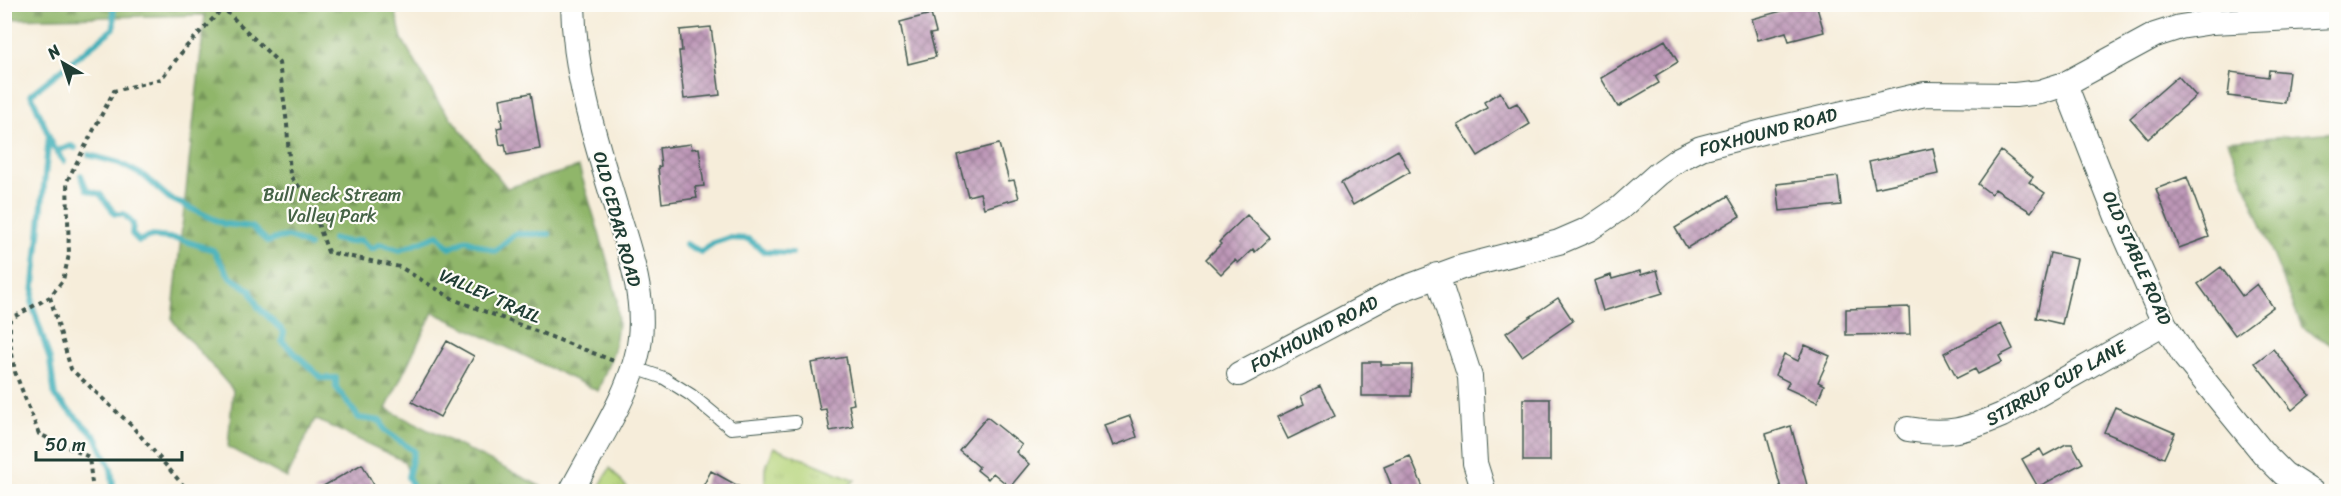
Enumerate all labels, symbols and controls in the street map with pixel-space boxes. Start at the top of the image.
north arrow [33,33,93,93]
text: N [40,36,68,67]
street label: FOXHOUND ROAD [1695,98,1841,166]
street label: OLD CEDAR ROAD [584,148,651,291]
park label: Bull Neck Stream Valley Park [263,179,401,232]
street label: OLD STABLE ROAD [2093,186,2181,331]
street label: VALLEY TRAIL [434,259,547,333]
street label: FOXHOUND ROAD [1244,286,1384,381]
street label: STIRRUP CUP LANE [1979,330,2133,435]
scale bar [36,424,182,462]
text: 50 m [45,429,86,461]

